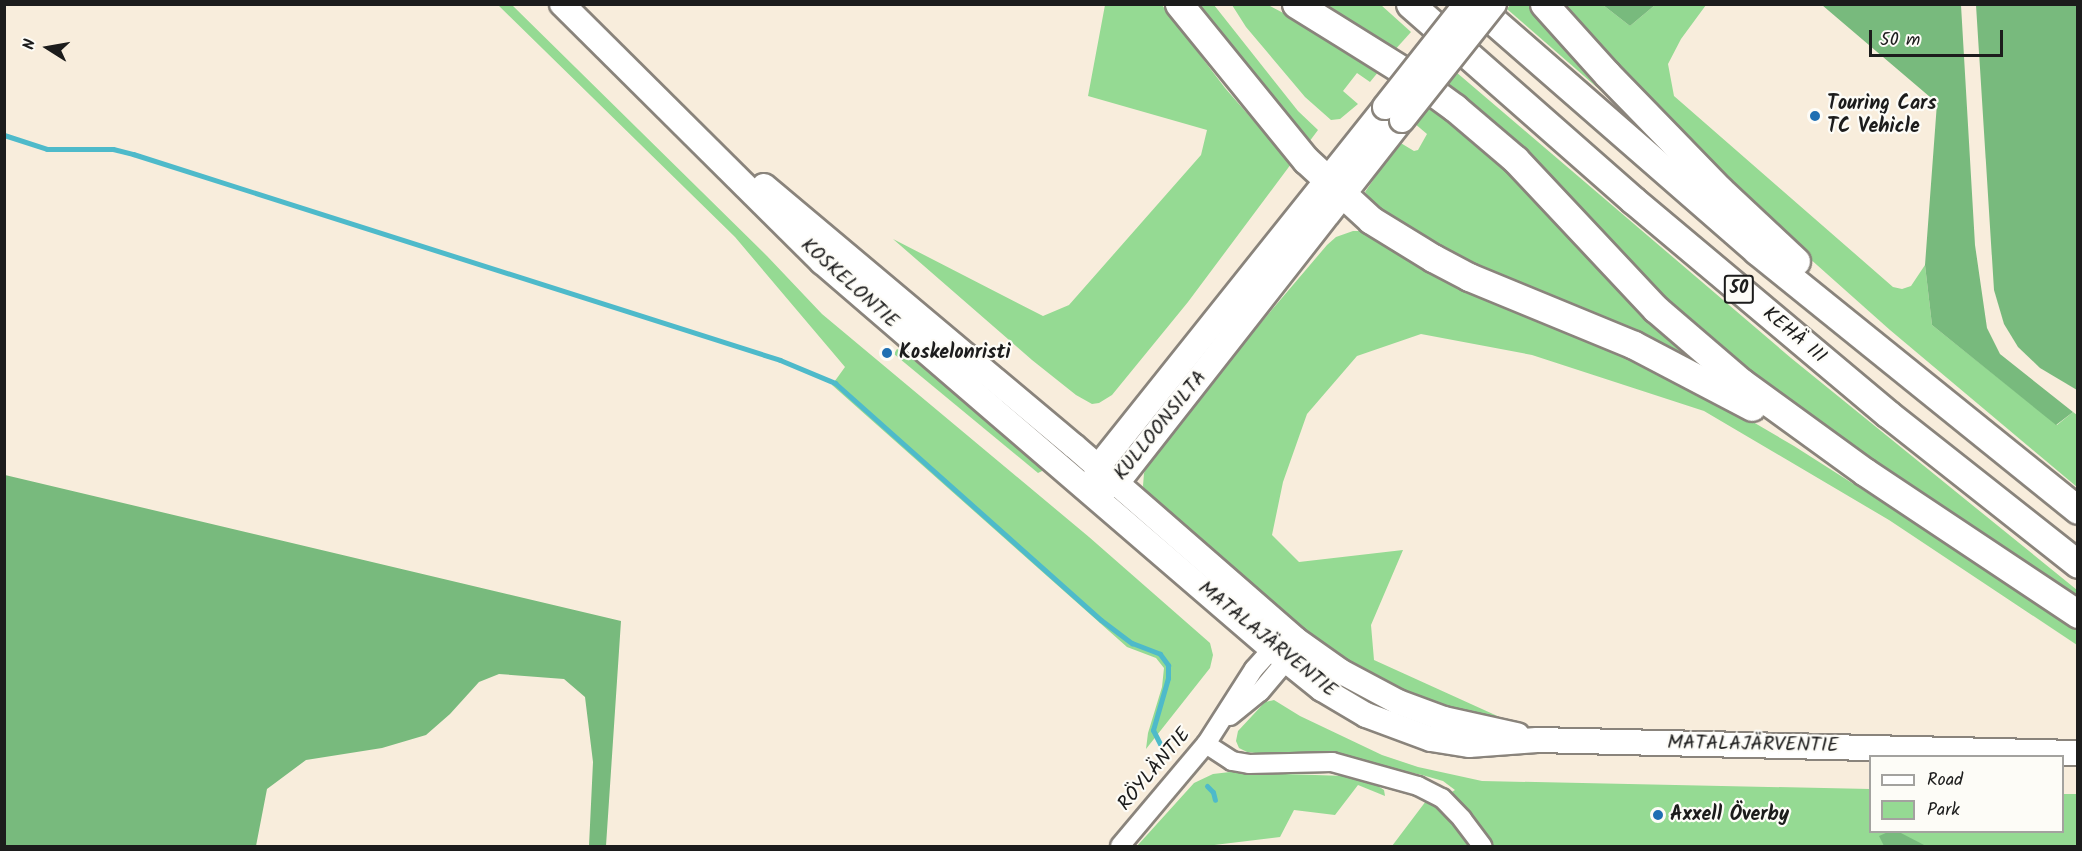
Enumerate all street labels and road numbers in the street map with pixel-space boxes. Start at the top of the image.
street label: KOSKELONTIE [795,234,903,334]
road number: 50 [1722,274,1756,304]
street label: KEHÄ III [1757,302,1831,370]
street label: KULLOONSILTA [1109,366,1213,486]
street label: MATALAJÄRVENTIE [1193,577,1341,703]
street label: RÖYLÄNTIE [1113,724,1197,816]
street label: MATALAJÄRVENTIE [1667,732,1839,758]

